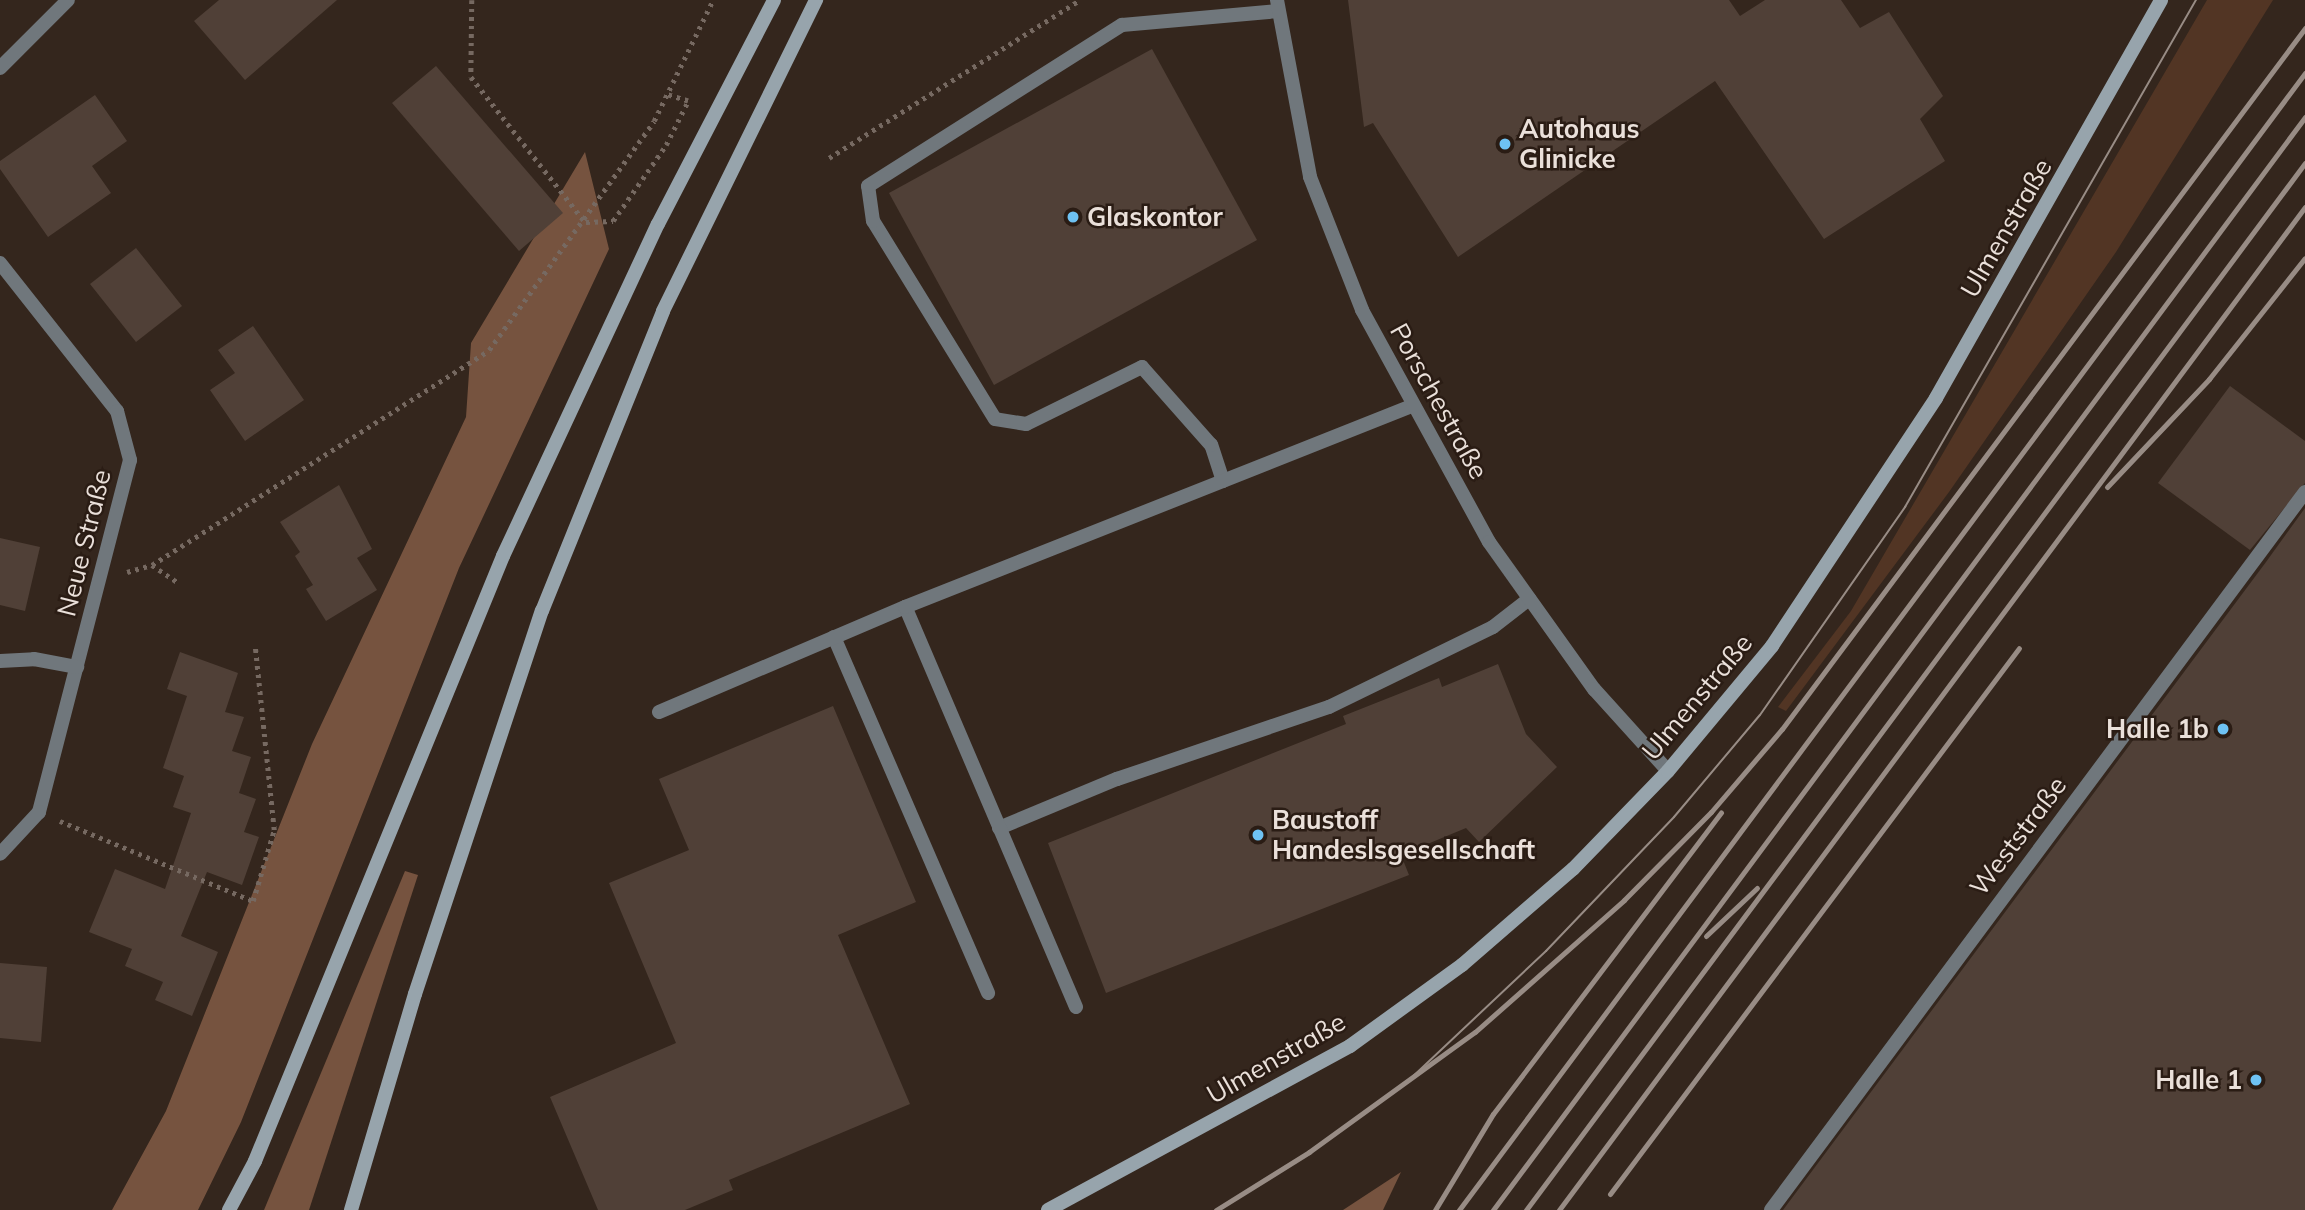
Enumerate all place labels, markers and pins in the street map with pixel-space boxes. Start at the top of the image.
place label: Autohaus Glinicke [1519,113,1639,174]
marker: Autohaus Glinicke [1497,136,1513,152]
place label: Glaskontor [1087,201,1223,233]
marker: Glaskontor [1065,209,1081,225]
place label: Halle 1b [2106,713,2209,745]
marker: Halle 1b [2215,721,2231,737]
place label: Baustoff Handeslsgesellschaft [1272,804,1535,866]
marker: Baustoff Handeslsgesellschaft [1250,827,1266,843]
place label: Halle 1 [2155,1064,2242,1096]
marker: Halle 1 [2248,1072,2264,1088]

